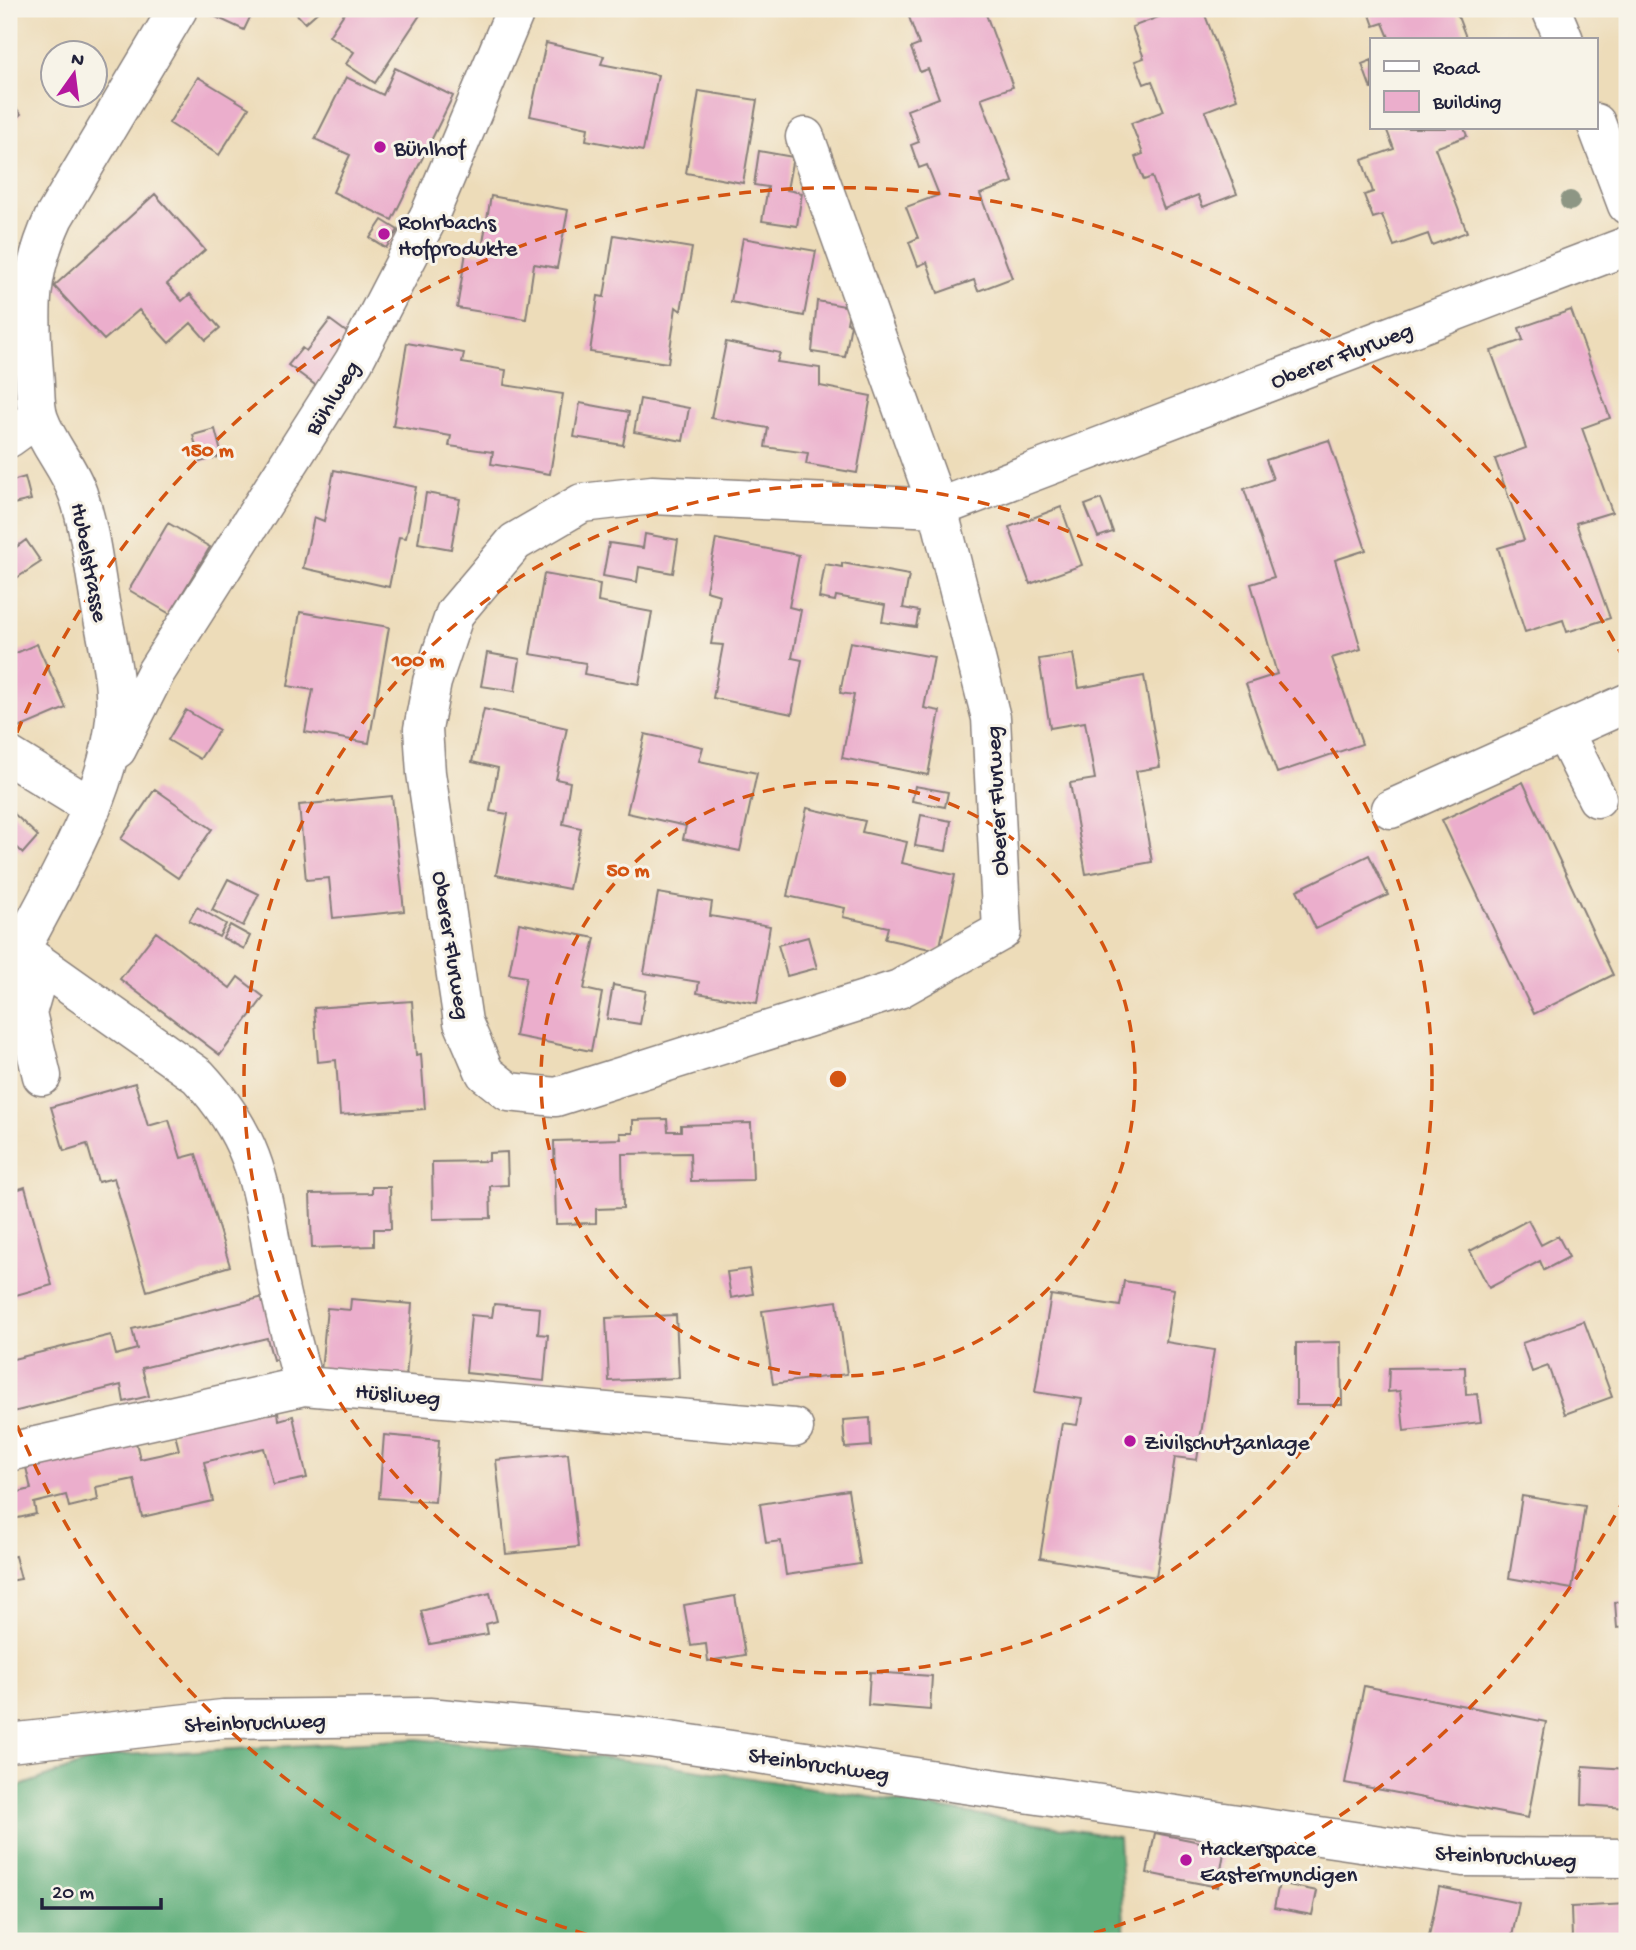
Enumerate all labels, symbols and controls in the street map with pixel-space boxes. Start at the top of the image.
north arrow [38,38,108,108]
legend [1370,38,1598,130]
text: N [68,48,86,74]
text: Road [1433,58,1481,83]
text: Building [1432,92,1502,117]
place label: Bühlhof [393,137,467,164]
marker: Bühlhof [372,139,388,155]
place label: Rohrbachs Hofprodukte [398,211,518,264]
marker: Rohrbachs Hofprodukte [376,226,392,242]
street label: Oberer Flurweg [1267,318,1417,397]
street label: Bühlweg [300,357,367,442]
text: 150 m [181,440,234,465]
street label: Hubelstrasse [63,501,113,626]
text: 100 m [391,650,444,675]
street label: Oberer Flurweg [981,725,1016,876]
text: 50 m [607,860,650,885]
street label: Oberer Flurweg [424,869,475,1022]
centre of rings [826,1067,850,1091]
street label: Hüsliweg [354,1379,441,1414]
place label: Zivilschutzanlage [1144,1431,1311,1458]
marker: Zivilschutzanlage [1122,1433,1138,1449]
street label: Steinbruchweg [184,1709,326,1740]
street label: Steinbruchweg [746,1743,891,1790]
place label: Hackerspace Eastermundigen [1200,1837,1357,1890]
street label: Steinbruchweg [1434,1841,1577,1876]
marker: Hackerspace Eastermundigen [1178,1852,1194,1868]
scale bar [42,1866,161,1910]
text: 20 m [52,1882,94,1907]

